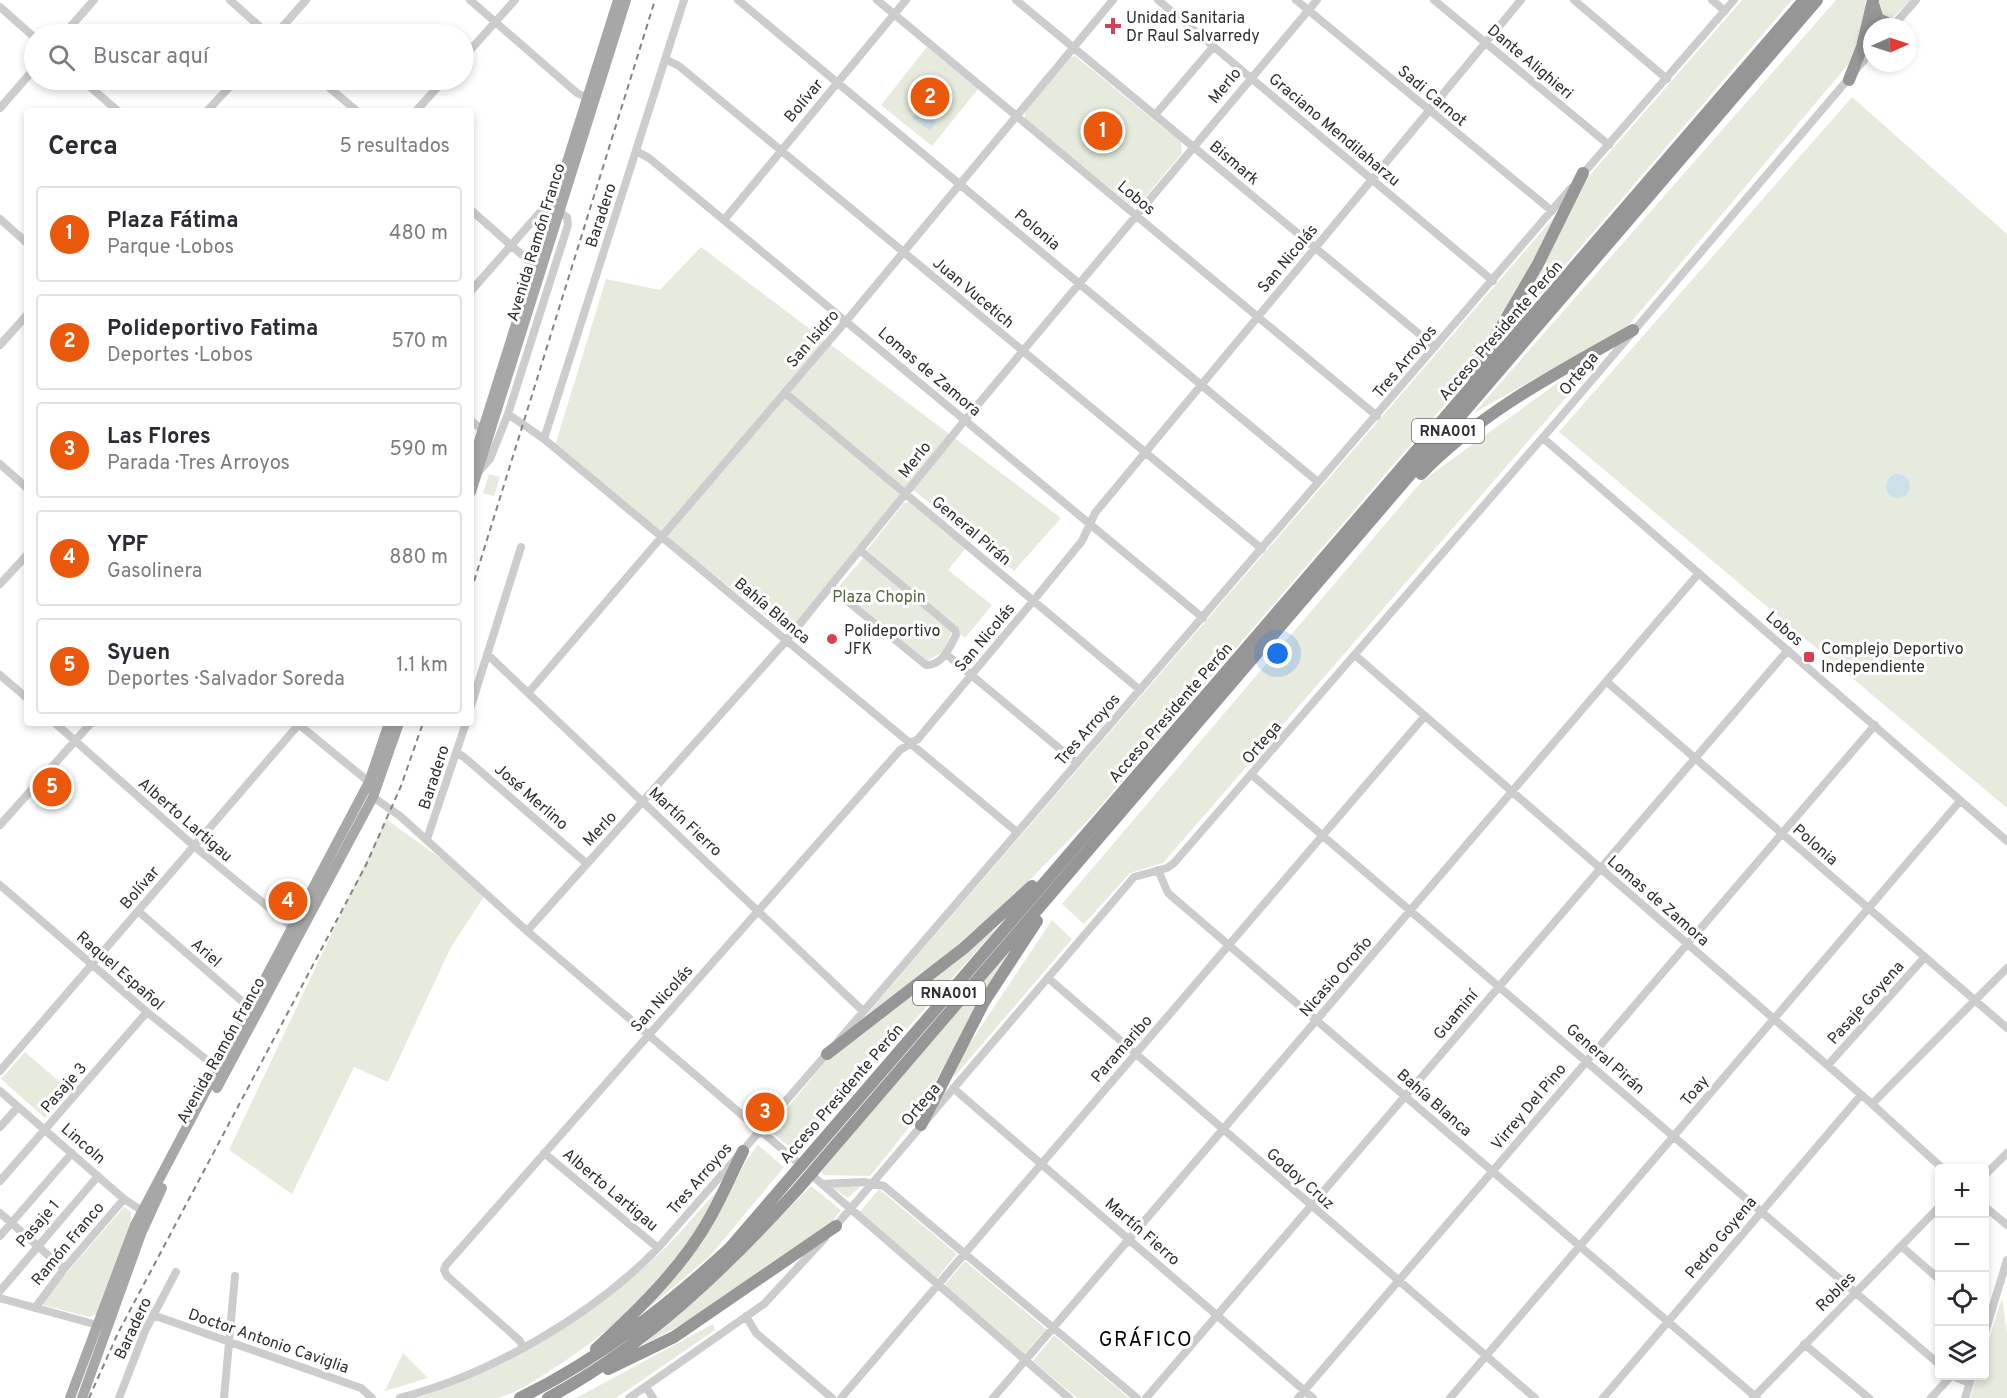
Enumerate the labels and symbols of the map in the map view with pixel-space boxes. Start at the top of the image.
place label: Unidad Sanitaria Dr Raul Salvarredy [1126,9,1260,47]
marker: Unidad Sanitaria Dr Raul Salvarredy [1104,17,1122,35]
north arrow [1863,18,1917,72]
street label: Dante Alighieri [1483,21,1577,104]
street label: Sadi Carnot [1393,62,1470,131]
street label: Merlo [1205,64,1246,108]
street label: Graciano Mendilaharzu [1264,70,1404,191]
pin: 2 [910,74,950,120]
street label: Bolívar [781,75,828,127]
pin: 1 [1084,108,1122,154]
street label: Bismark [1205,137,1263,190]
street label: Avenida Ramón Franco [503,161,571,324]
street label: Lobos [1113,177,1159,220]
street label: Baradero [582,181,622,250]
street label: Polonia [1010,206,1064,255]
street label: San Nicolás [1254,221,1323,298]
street label: Juan Vucetich [928,254,1018,333]
street label: Acceso Presidente Perón [1435,257,1568,405]
street label: San Isidro [783,306,844,372]
street label: Tres Arroyos [1369,322,1442,403]
street label: Lomas de Zamora [873,324,984,421]
street label: Ortega [1556,349,1603,400]
road number: RNA001 [1412,419,1484,443]
street label: Merlo [895,438,936,482]
street label: General Pirán [927,492,1015,571]
street label: Bahía Blanca [730,574,814,649]
park label: Plaza Chopin [832,588,926,608]
street label: San Nicolás [951,600,1020,677]
street label: Lobos [1761,608,1807,651]
place label: Polideportivo JFK [844,622,941,660]
marker: Polideportivo JFK [825,632,839,646]
street label: Acceso Presidente Perón [1105,639,1238,787]
your location [1263,639,1292,668]
place label: Complejo Deportivo Independiente [1821,640,1964,678]
marker: Complejo Deportivo Independiente [1802,650,1816,664]
street label: Tres Arroyos [1052,690,1125,771]
street label: Ortega [1238,718,1287,769]
street label: Baradero [415,743,455,812]
street label: José Merlino [490,760,572,835]
pin: 5 [32,764,72,810]
street label: Alberto Lartigau [133,774,236,867]
street label: Martín Fierro [644,783,726,862]
street label: Merlo [579,808,622,851]
street label: Polonia [1788,820,1841,871]
street label: Lomas de Zamora [1603,852,1713,951]
street label: Bolívar [116,863,165,914]
pin: 4 [268,878,308,924]
street label: Raquel Español [71,928,168,1015]
street label: Nicasio Oroño [1296,933,1377,1022]
street label: Ariel [186,935,225,972]
street label: Pasaje Goyena [1824,957,1909,1049]
street label: San Nicolás [627,962,698,1037]
street label: Avenida Ramón Franco [173,974,270,1128]
road number: RNA001 [913,981,985,1005]
street label: Guaminí [1430,985,1485,1044]
street label: Paramaribo [1088,1011,1158,1087]
street label: Acceso Presidente Perón [776,1020,909,1168]
street label: General Pirán [1561,1020,1648,1099]
street label: Pasaje 3 [37,1059,92,1118]
street label: Virrey Del Pino [1488,1060,1572,1155]
street label: Bahía Blanca [1392,1065,1475,1142]
street label: Toay [1677,1072,1714,1111]
street label: Ortega [898,1080,945,1131]
pin: 3 [746,1090,784,1134]
street label: Lincoln [56,1120,109,1169]
street label: Tres Arroyos [664,1139,737,1220]
street label: Godoy Cruz [1262,1144,1338,1215]
street label: Alberto Lartigau [558,1145,662,1236]
street label: Pedro Goyena [1681,1193,1762,1283]
street label: Martín Fierro [1100,1194,1183,1271]
street label: Pasaje 1 [12,1196,65,1252]
street label: Ramón Franco [28,1198,109,1290]
street label: Robles [1812,1268,1861,1317]
street label: Baradero [111,1294,157,1363]
street label: Doctor Antonio Caviglia [185,1305,351,1379]
district label: GRÁFICO [1099,1326,1193,1354]

